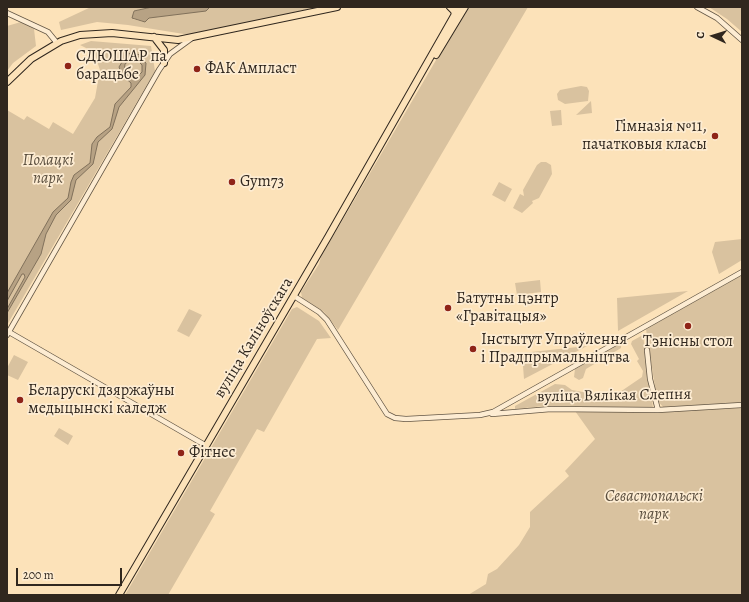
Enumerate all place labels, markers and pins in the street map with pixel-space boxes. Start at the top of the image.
place label: СДЮШАР па барацьбе [76,47,167,85]
place label: ФАК Ампласт [205,59,297,79]
marker: СДЮШАР па барацьбе [63,61,73,71]
marker: ФАК Ампласт [192,64,202,74]
place label: Гімназія №11, пачатковыя класы [582,117,707,155]
marker: Гімназія №11, пачатковыя класы [710,131,720,141]
place label: Gym73 [240,172,284,192]
marker: Gym73 [227,177,237,187]
place label: Батутны цэнтр «Гравітацыя» [456,289,559,327]
marker: Батутны цэнтр «Гравітацыя» [443,303,453,313]
marker: Тэнісны стол [683,321,693,331]
place label: Інстытут Упраўлення і Прадпрымальніцтва [481,330,630,368]
place label: Тэнісны стол [643,332,733,352]
marker: Інстытут Упраўлення і Прадпрымальніцтва [468,344,478,354]
place label: Беларускі дзяржаўны медыцынскі каледж [28,381,175,419]
marker: Беларускі дзяржаўны медыцынскі каледж [15,395,25,405]
place label: Фітнес [189,443,235,463]
marker: Фітнес [176,448,186,458]

